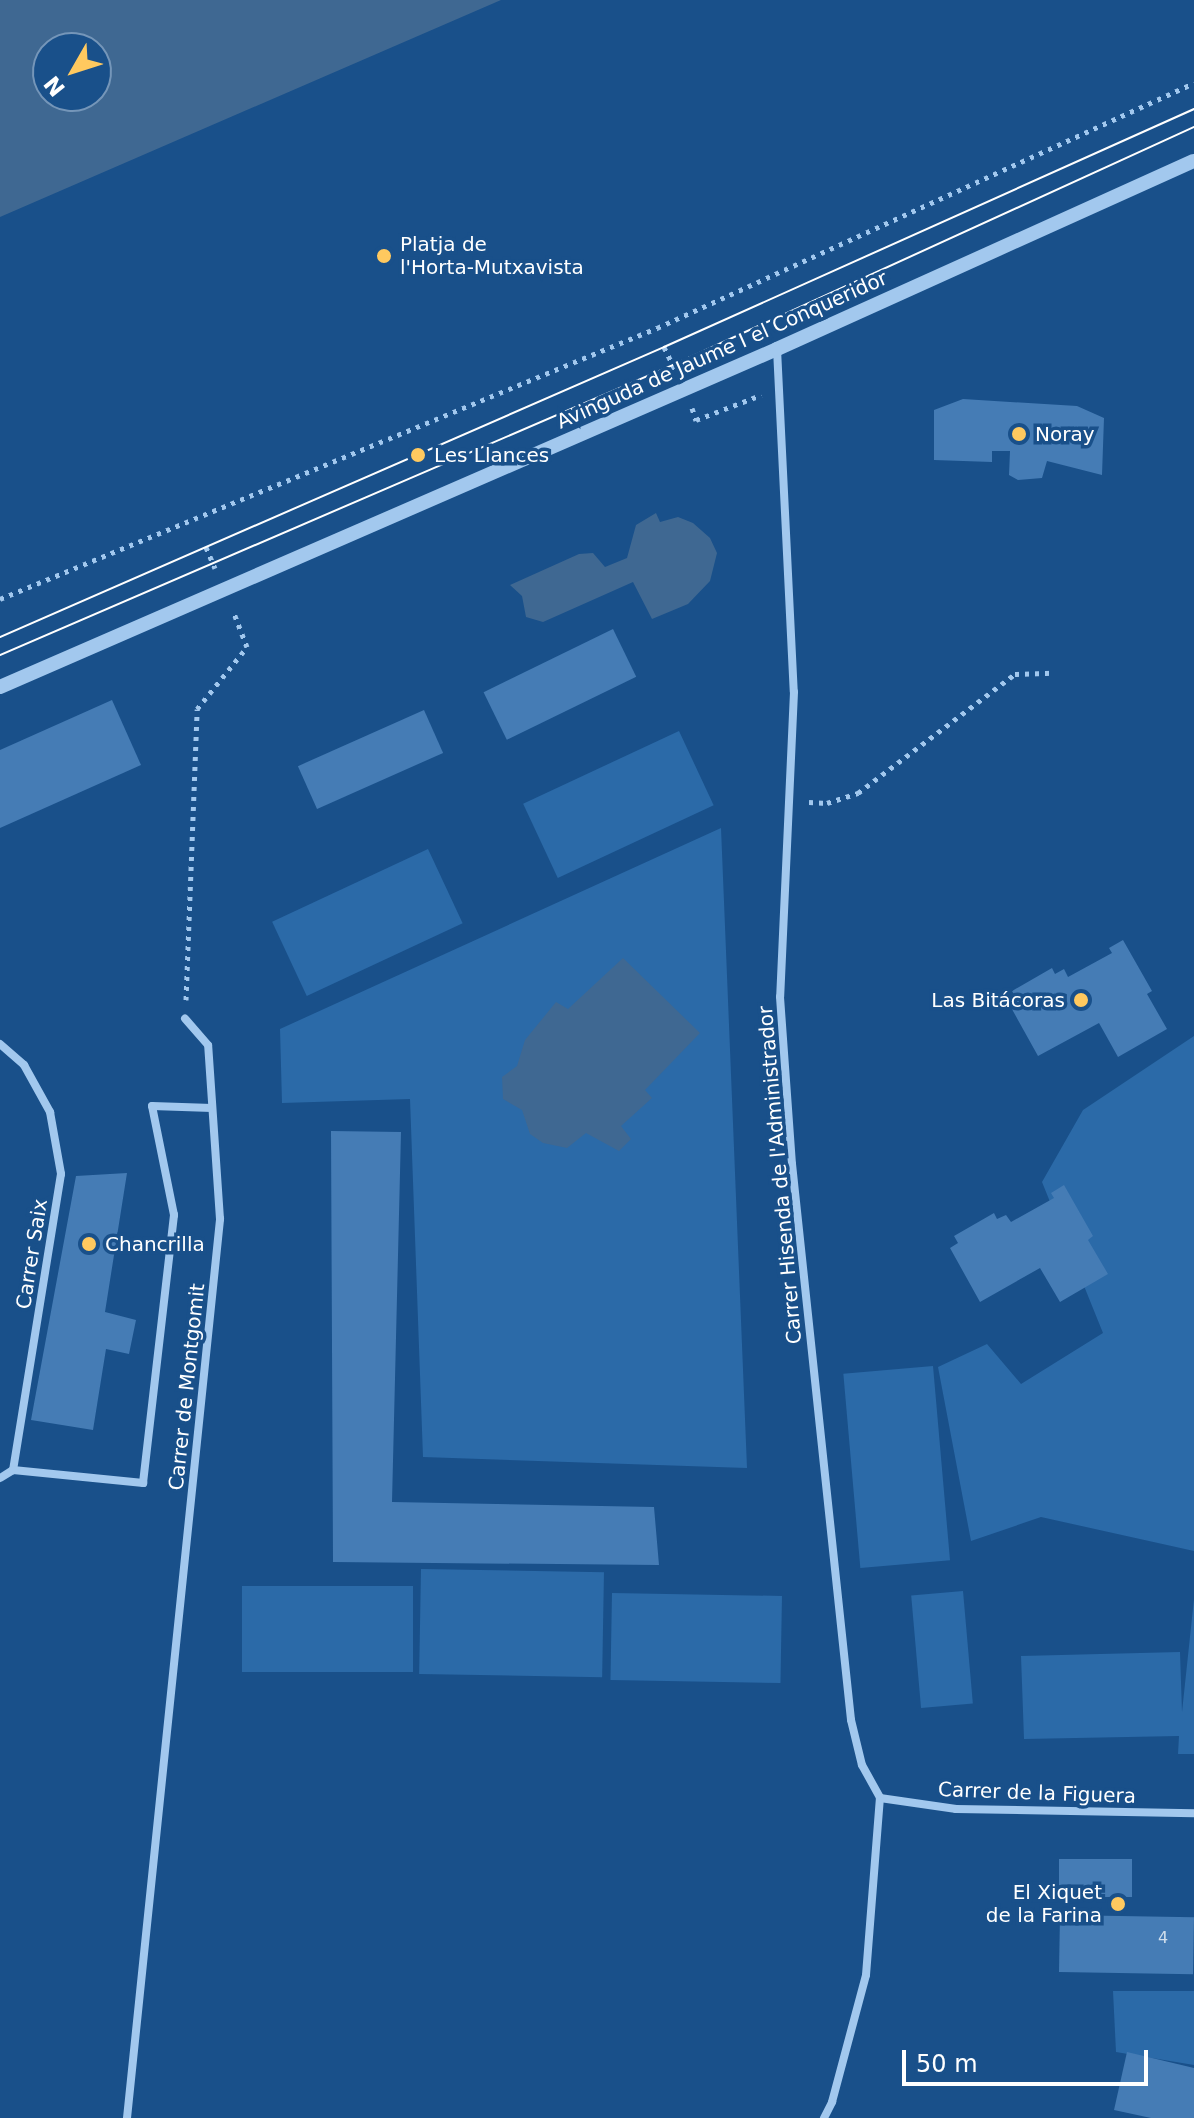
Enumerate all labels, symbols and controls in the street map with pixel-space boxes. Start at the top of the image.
north arrow [32,32,112,112]
text: N [39,71,70,101]
place label: Platja de l'Horta-Mutxavista [400,232,584,279]
marker: Platja de l'Horta-Mutxavista [375,247,393,265]
street label: Avinguda de Jaume I el Conqueridor [553,266,891,434]
place label: Noray [1035,422,1095,446]
marker: Noray [1010,425,1028,443]
place label: Les Llances [434,443,549,467]
marker: Les Llances [409,446,427,464]
place label: Las Bitácoras [931,988,1065,1012]
marker: Las Bitácoras [1072,991,1090,1009]
street label: Carrer Hisenda de l'Administrador [753,1005,807,1345]
street label: Carrer Saix [11,1197,53,1311]
place label: Chancrilla [105,1232,205,1256]
marker: Chancrilla [80,1235,98,1253]
street label: Carrer de Montgomit [164,1282,210,1492]
street label: Carrer de la Figuera [938,1778,1136,1808]
place label: El Xiquet de la Farina [986,1880,1102,1927]
marker: El Xiquet de la Farina [1109,1895,1127,1913]
house number: 4 [1158,1928,1168,1948]
scale bar [906,2034,1152,2084]
text: 50 m [916,2050,978,2078]

